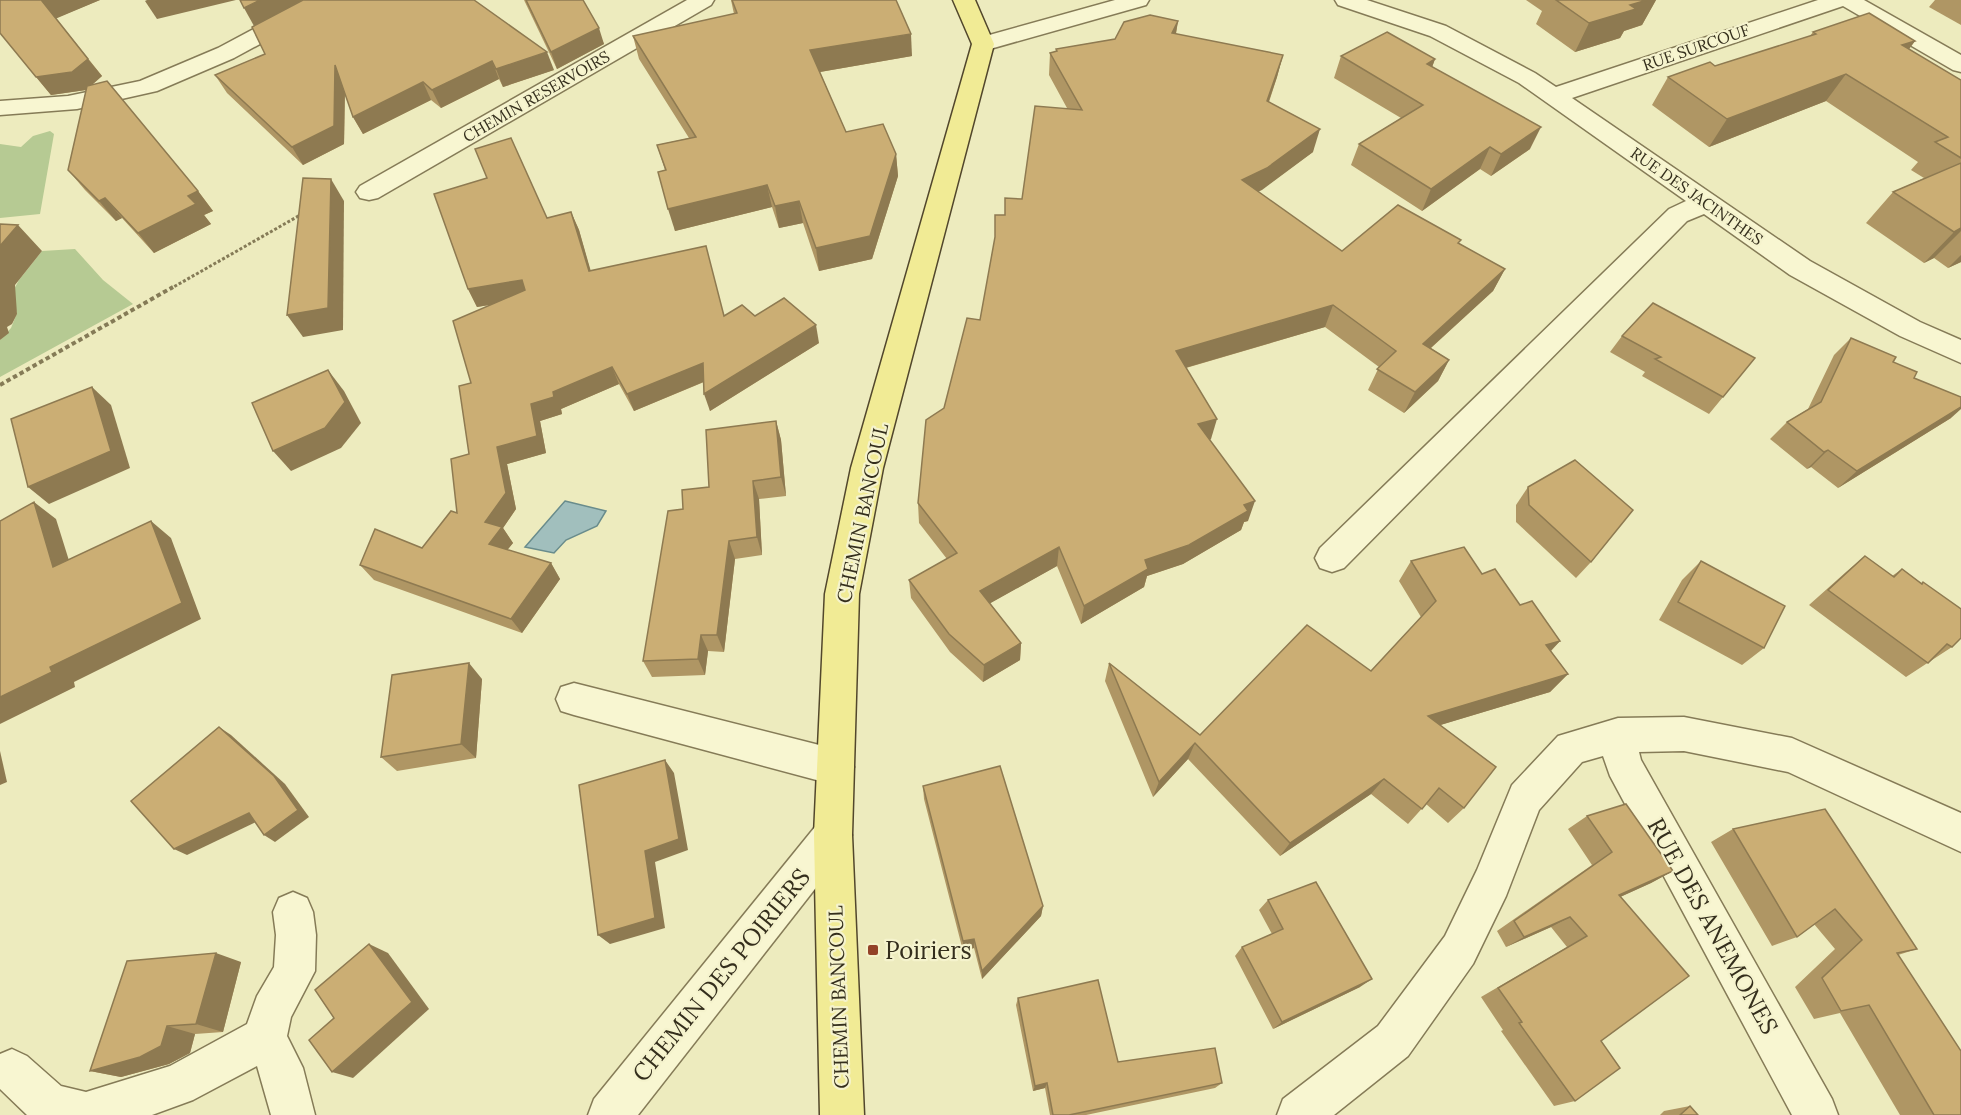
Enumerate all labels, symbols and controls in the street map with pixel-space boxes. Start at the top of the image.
street label: RUE SURCOUF [1640,19,1752,75]
street label: CHEMIN RESERVOIRS [459,46,613,146]
street label: RUE DES JACINTHES [1627,143,1767,249]
street label: CHEMIN BANCOUL [831,420,893,605]
street label: RUE DES ANEMONES [1641,812,1785,1040]
street label: CHEMIN DES POIRIERS [625,862,817,1088]
street label: CHEMIN BANCOUL [822,904,854,1089]
place label: Poiriers [885,935,972,966]
marker: Poiriers [866,943,880,957]

